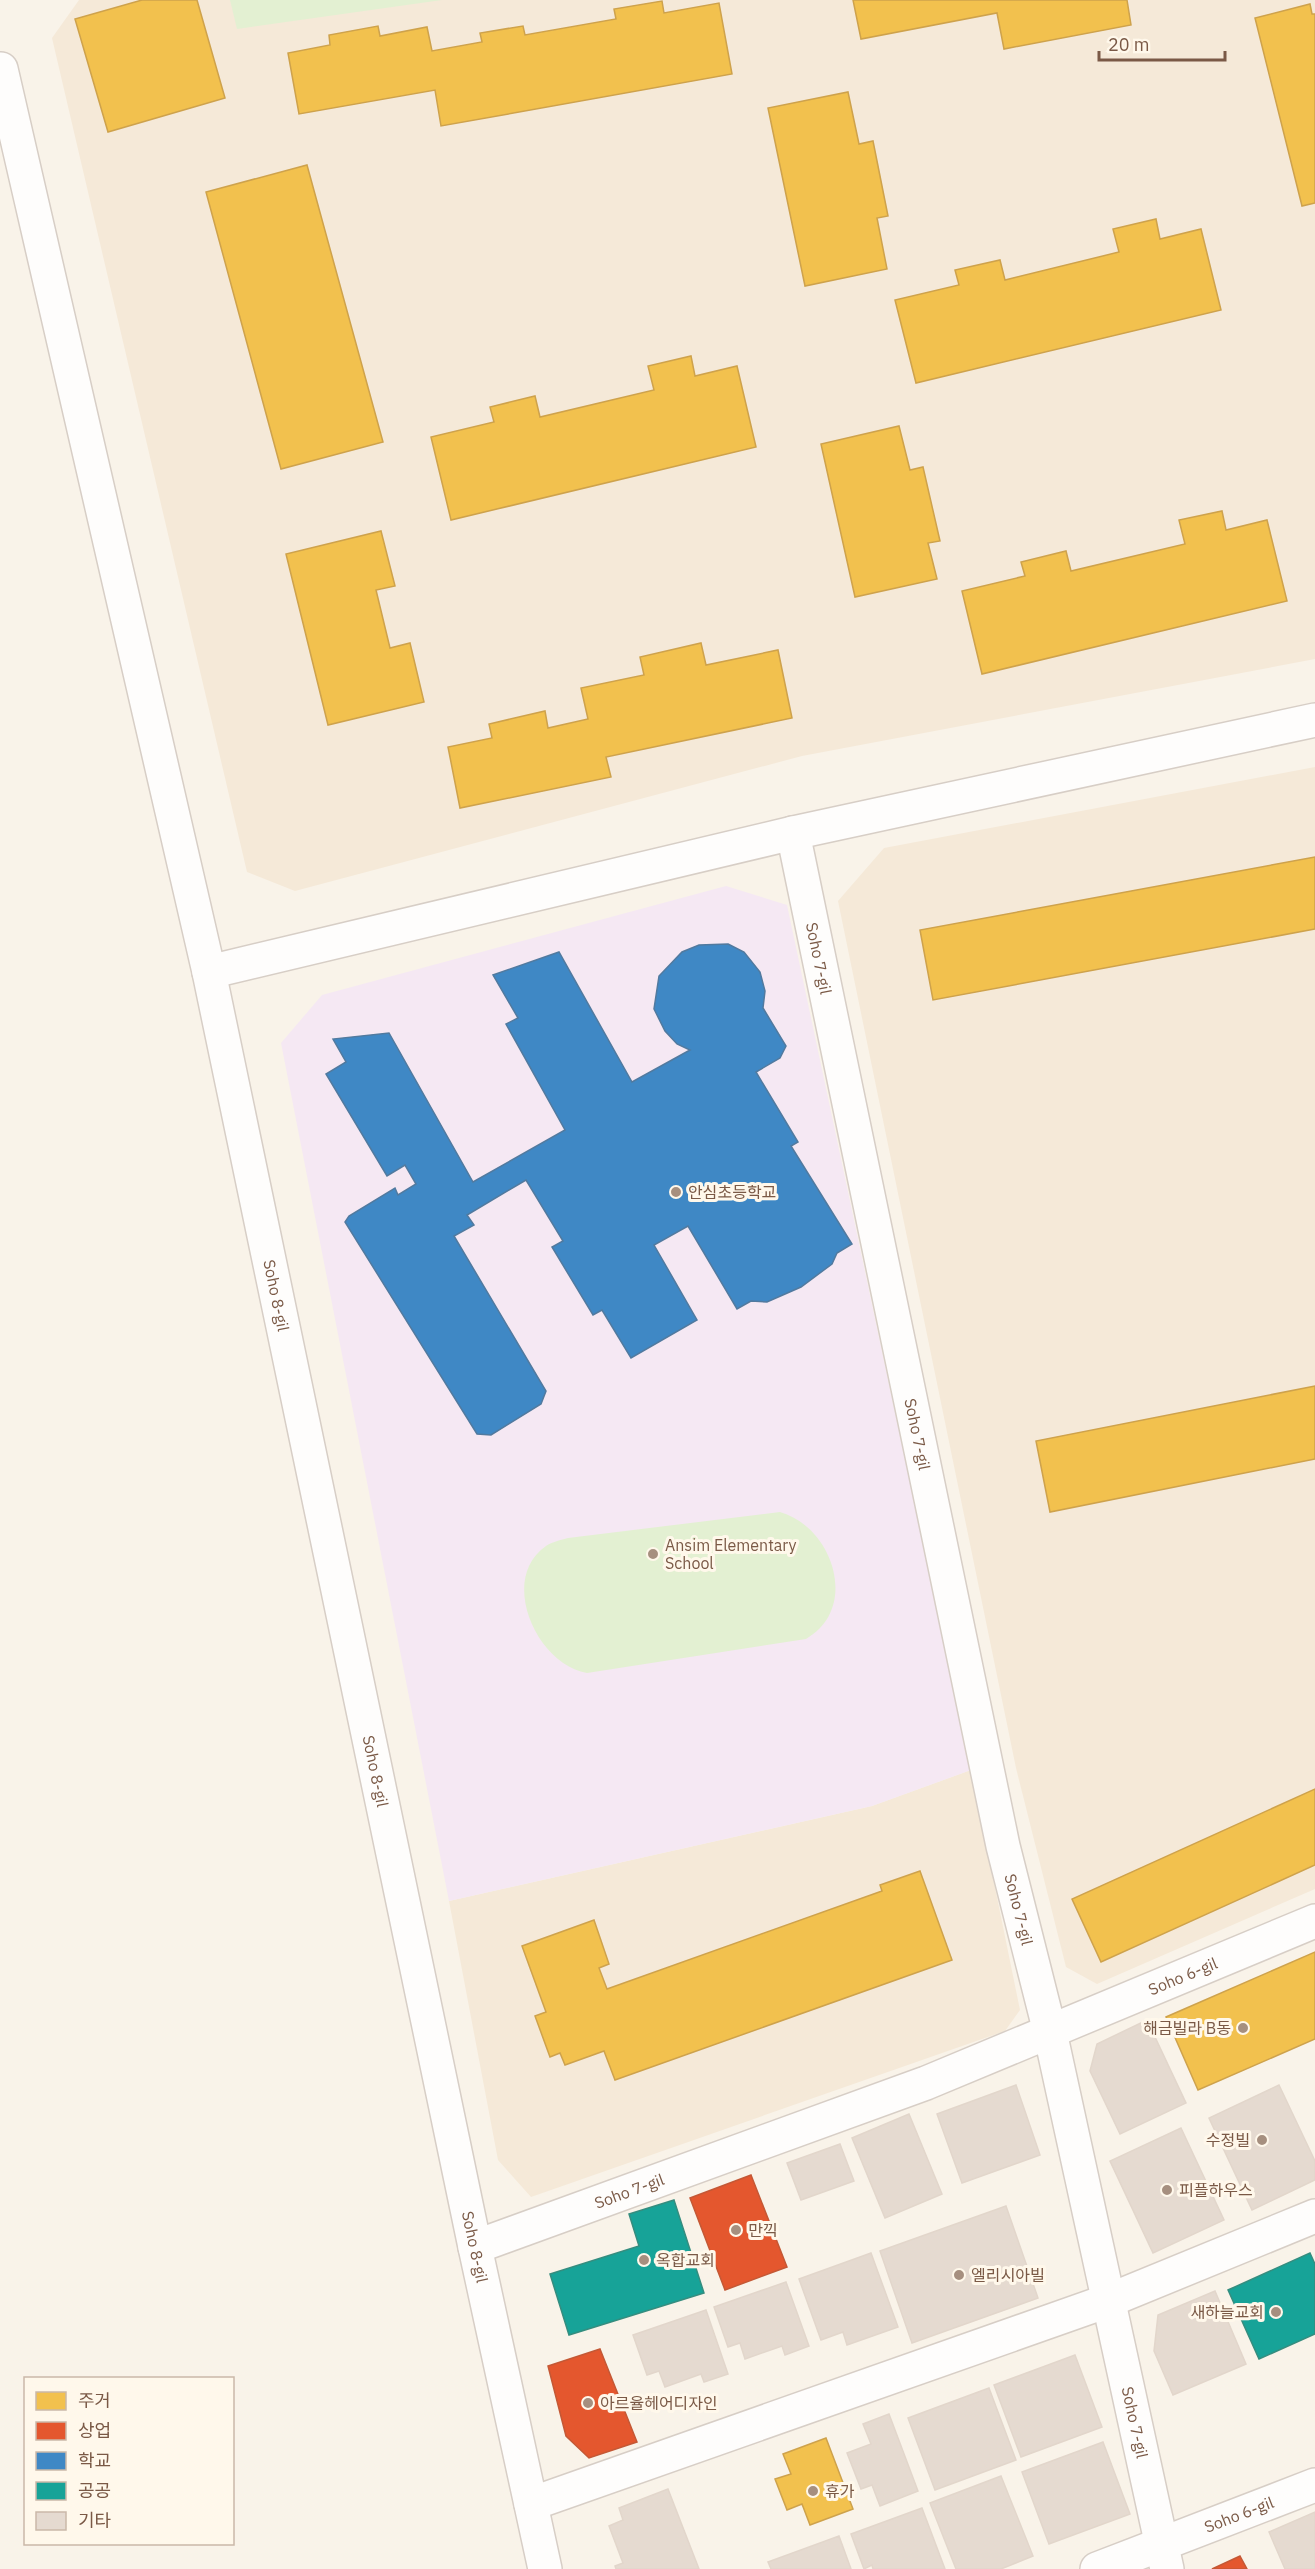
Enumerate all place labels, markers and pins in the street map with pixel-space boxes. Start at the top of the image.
place label: 안심초등학교 [688,1182,776,1202]
marker: 안심초등학교 [669,1185,683,1199]
place label: Ansim Elementary School [665,1535,796,1573]
marker: Ansim Elementary School [646,1547,660,1561]
place label: 해금빌라 B동 [1143,2018,1231,2038]
marker: 해금빌라 B동 [1236,2021,1250,2035]
place label: 수정빌 [1206,2130,1250,2150]
marker: 수정빌 [1255,2133,1269,2147]
place label: 피플하우스 [1179,2180,1253,2200]
marker: 피플하우스 [1160,2183,1174,2197]
place label: 만끽 [748,2220,777,2240]
marker: 만끽 [729,2223,743,2237]
place label: 옥합교회 [656,2250,715,2270]
marker: 옥합교회 [637,2253,651,2267]
place label: 엘리시아빌 [971,2265,1045,2285]
marker: 엘리시아빌 [952,2268,966,2282]
place label: 새하늘교회 [1190,2302,1264,2322]
marker: 새하늘교회 [1269,2305,1283,2319]
place label: 아르율헤어디자인 [600,2393,718,2413]
marker: 아르율헤어디자인 [581,2396,595,2410]
place label: 휴가 [825,2481,855,2501]
marker: 휴가 [806,2484,820,2498]

